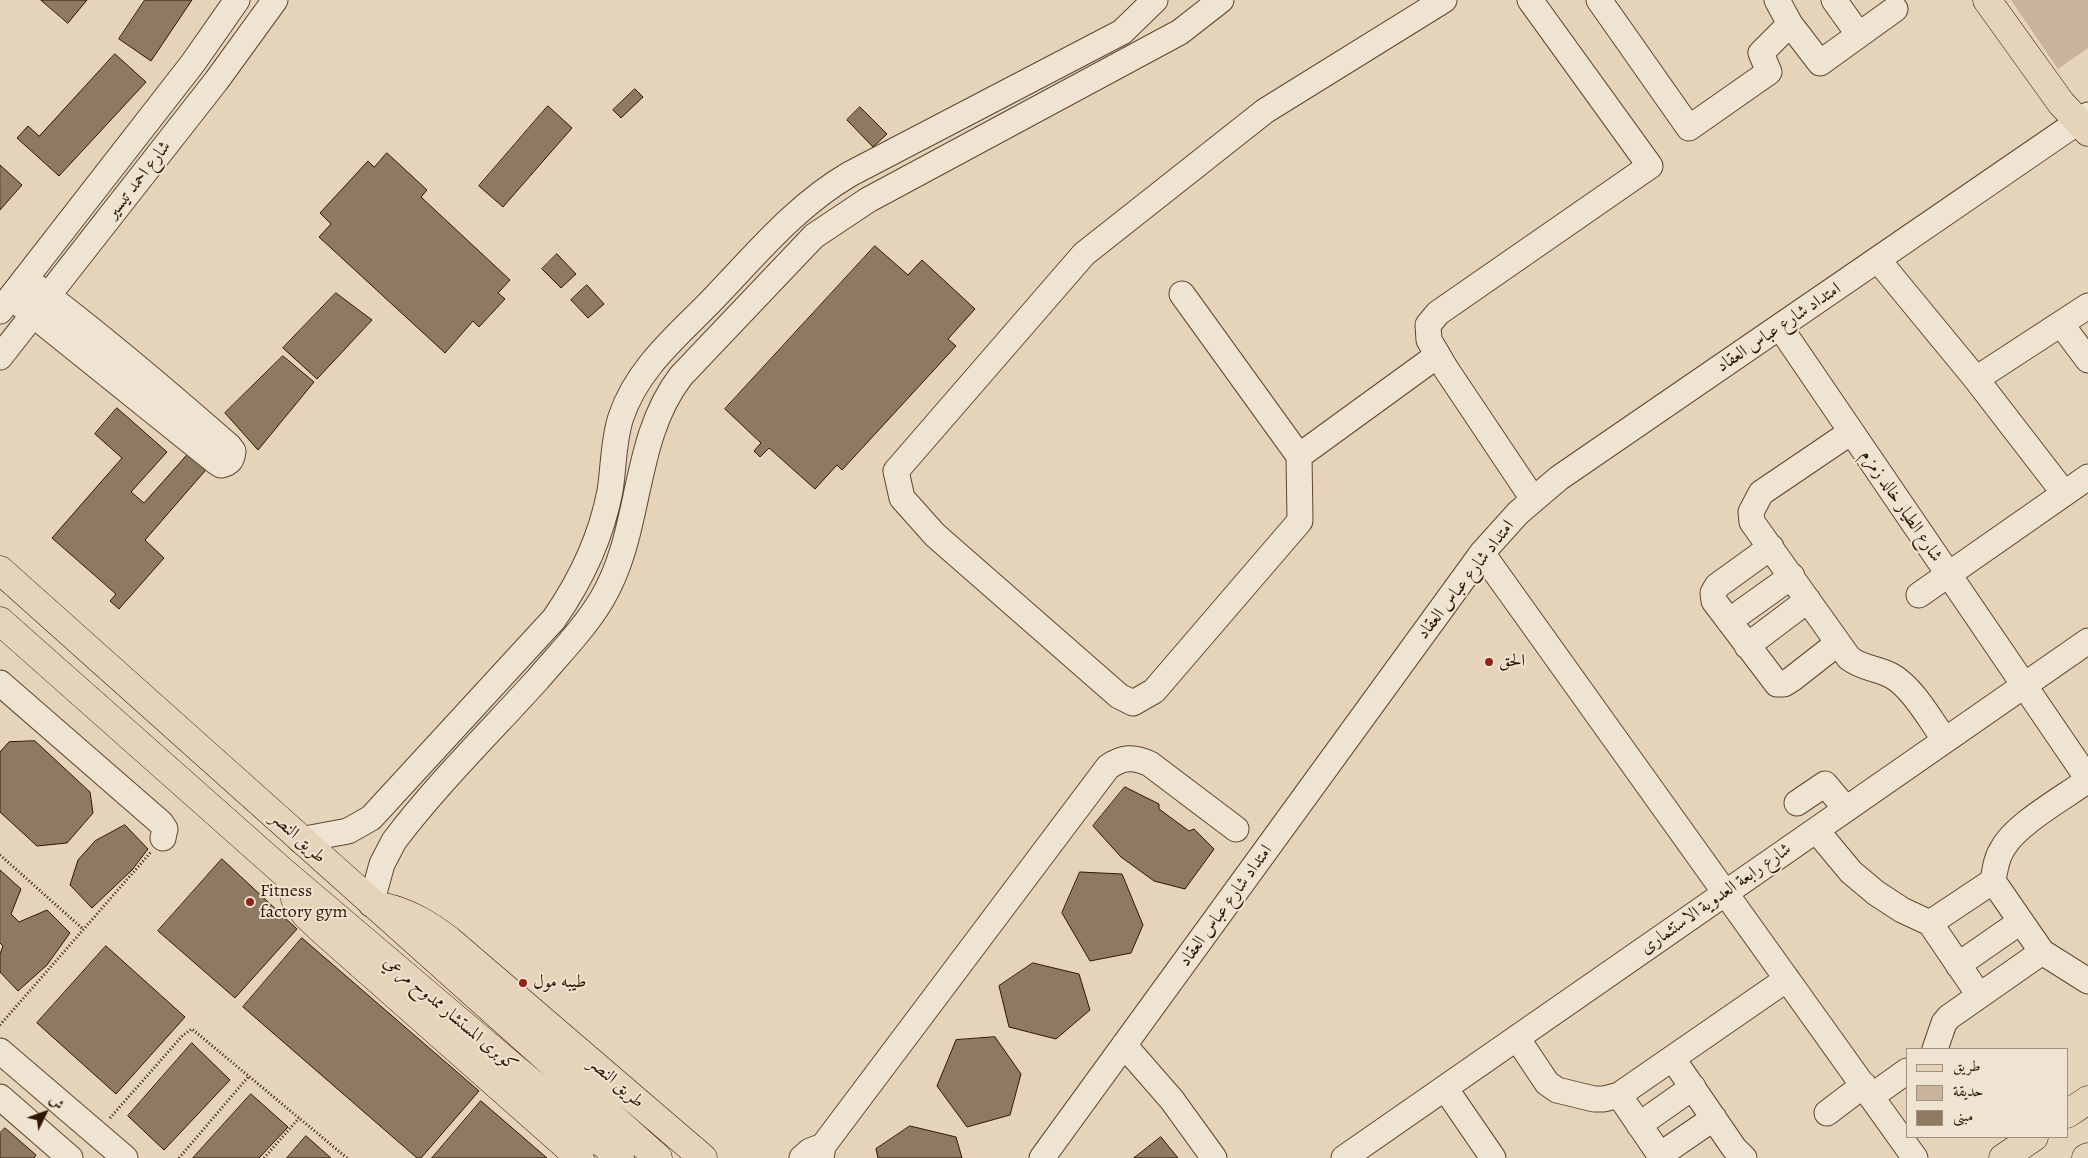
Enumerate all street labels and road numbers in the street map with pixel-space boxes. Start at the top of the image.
street label: شارع احمد تيسير [102,137,176,223]
street label: امتداد شارع عباس العقاد [1713,278,1845,378]
street label: شارع الطيار خالد زمزم [1855,446,1947,566]
street label: امتداد شارع عباس العقاد [1413,516,1519,644]
street label: طريق النصر [266,808,330,868]
street label: شارع رابعة العدوية الاستثمارى [1636,839,1796,959]
street label: امتداد شارع عباس العقاد [1175,841,1277,971]
street label: كوبرى المستشار ممدوح مرعي [378,951,522,1077]
street label: طريق النصر [584,1053,648,1113]

